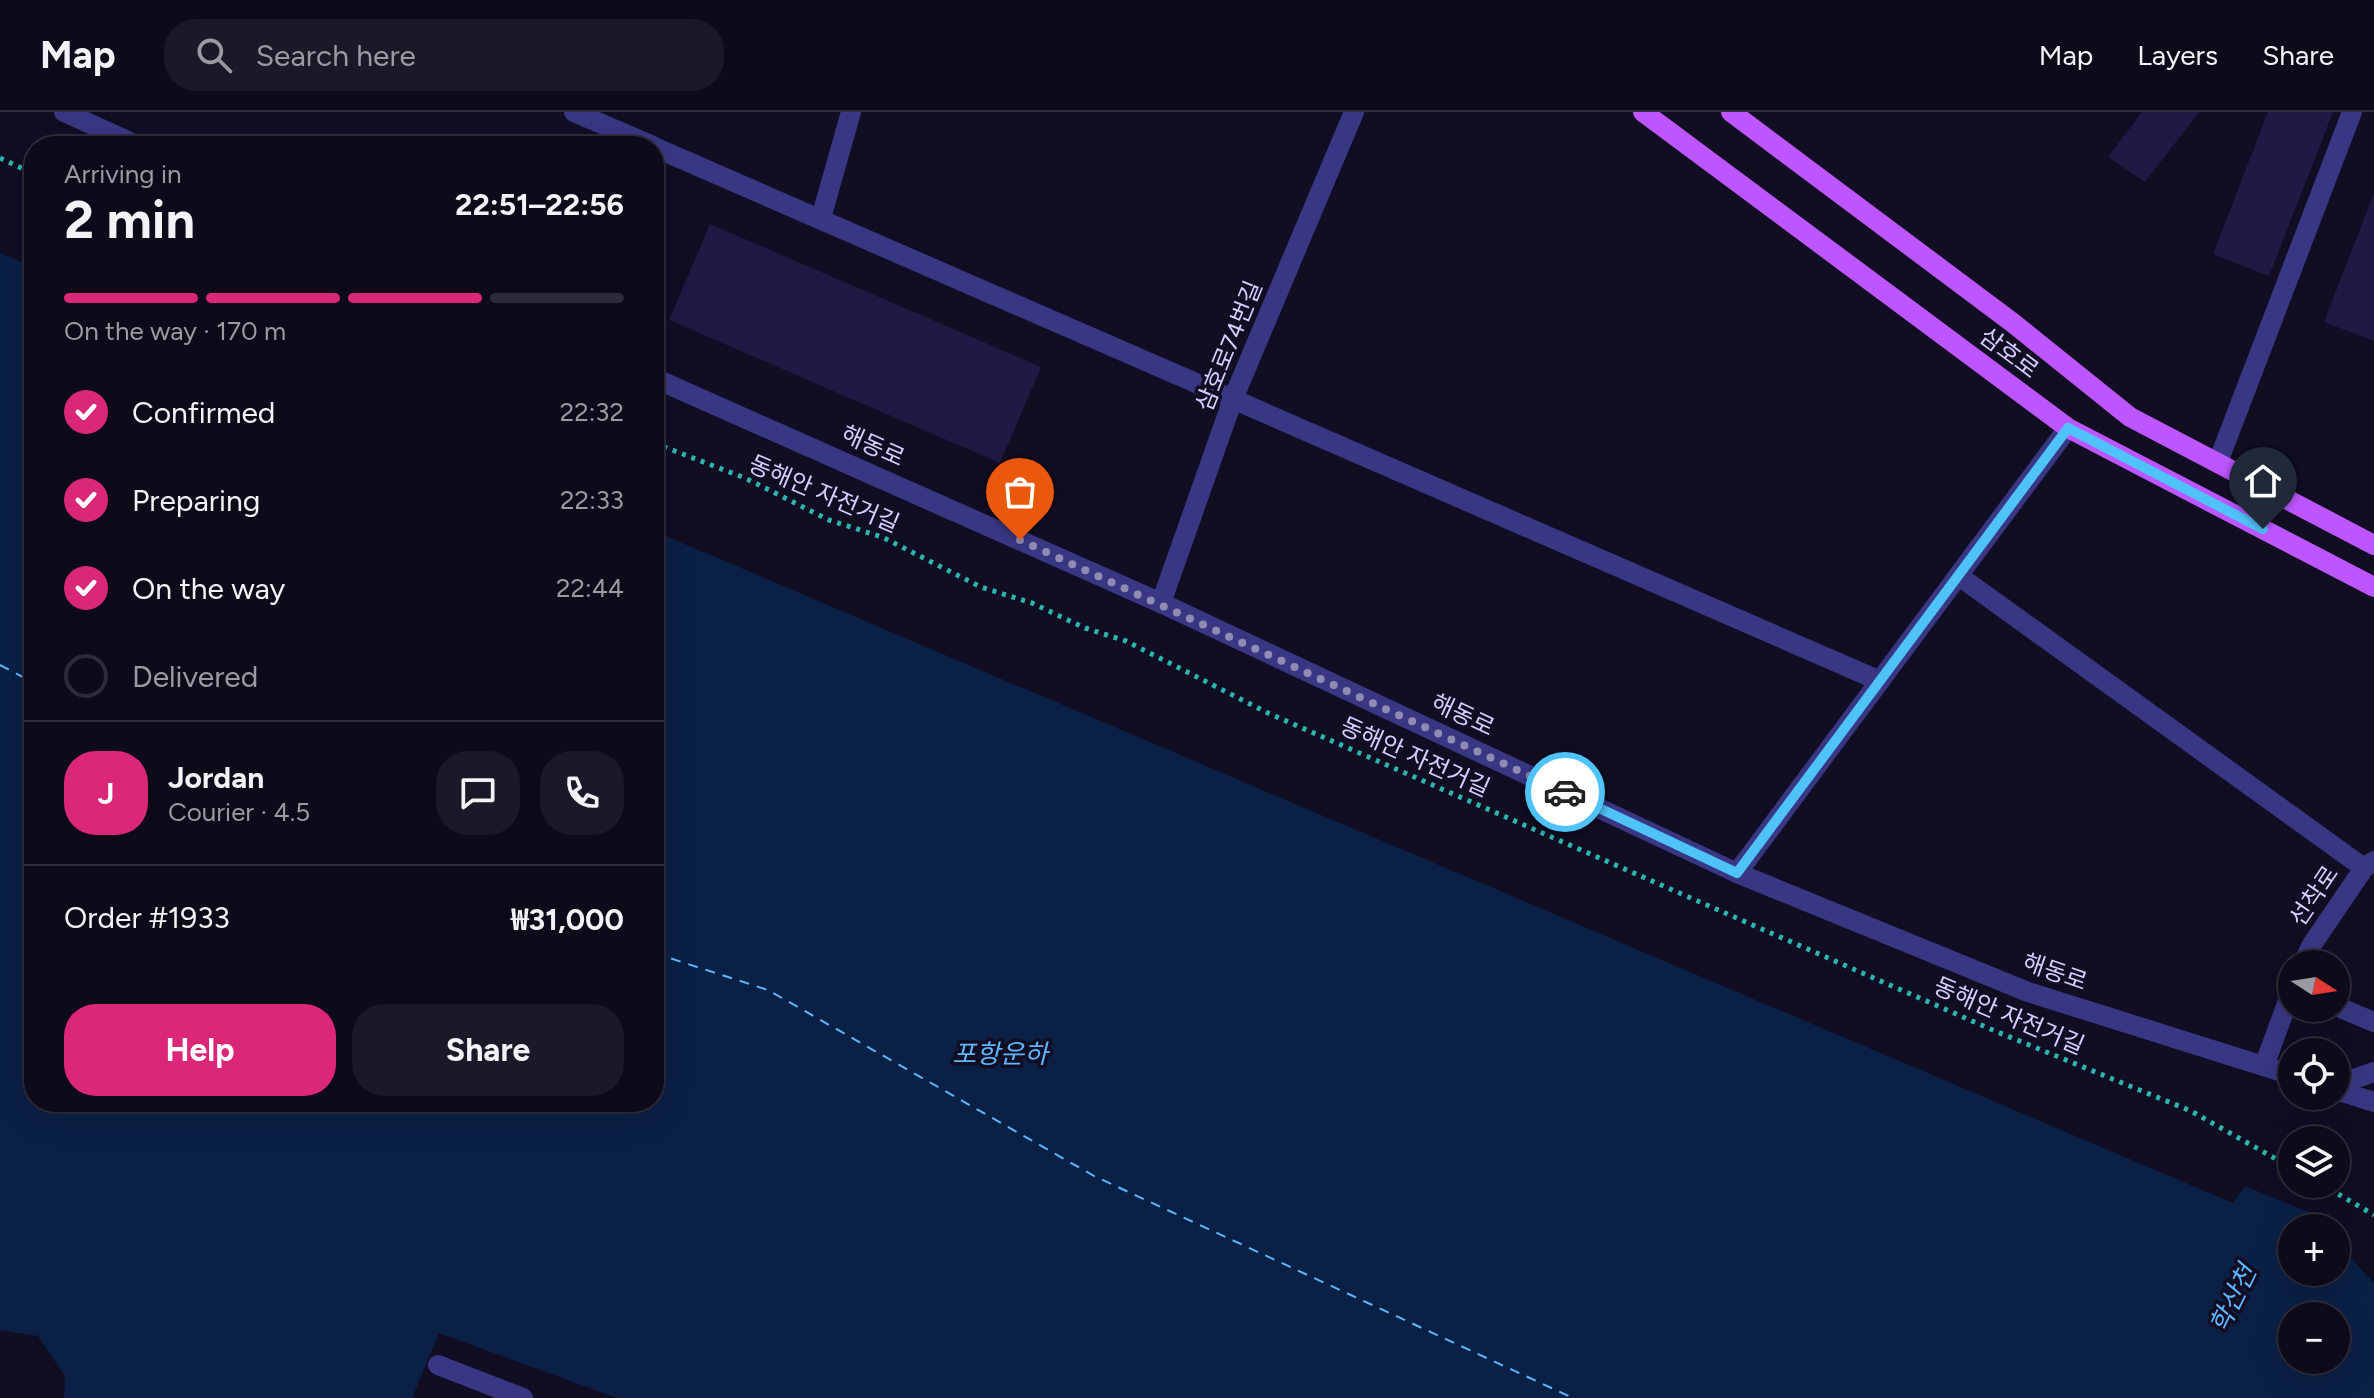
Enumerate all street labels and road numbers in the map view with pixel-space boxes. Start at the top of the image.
street label: 삼호로74번길 [1189,276,1268,415]
street label: 삼호로 [1974,321,2044,384]
street label: 해동로 [837,419,909,472]
street label: 동해안 자전거길 [745,449,904,538]
street label: 해동로 [1427,687,1499,742]
street label: 동해안 자전거길 [1336,711,1494,802]
street label: 선착로 [2283,860,2344,931]
street label: 해동로 [2019,947,2091,996]
street label: 동해안 자전거길 [1930,971,2089,1060]

